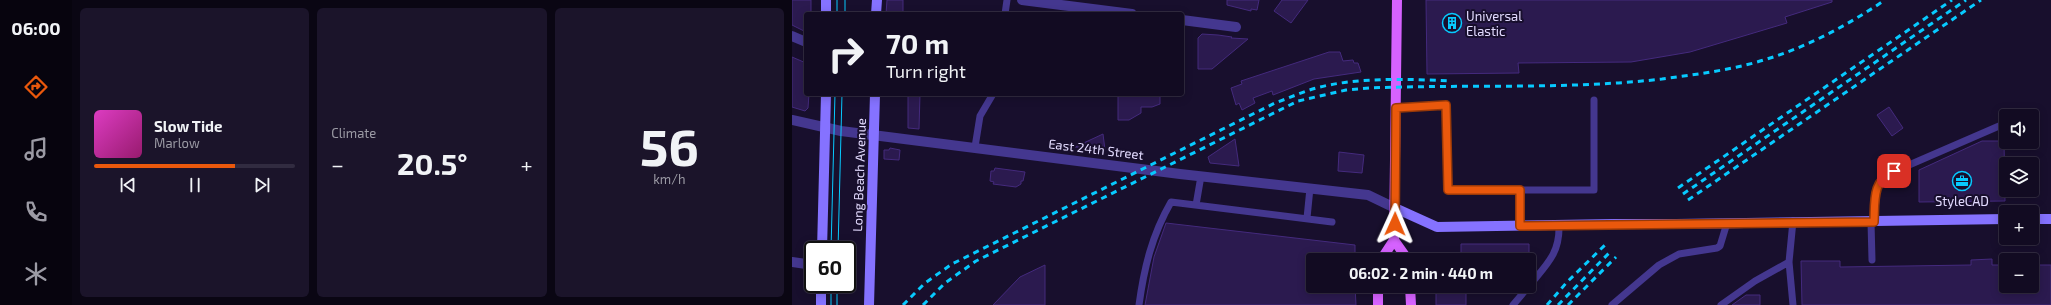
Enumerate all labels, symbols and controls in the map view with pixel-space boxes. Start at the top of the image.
place label: Universal Elastic [1466,8,1522,39]
building icon: Universal Elastic [1441,12,1463,34]
text: 06:00 [11,17,61,39]
text: 70 m [886,26,949,60]
icon: right [820,28,872,80]
text: Turn right [886,60,966,82]
icon: directions [22,73,50,101]
map controls [1999,109,2039,293]
button: sound [1999,109,2039,149]
text: 56 [640,114,699,176]
text: Slow Tide [154,117,222,135]
street label: Long Beach Avenue [849,118,869,232]
text: Climate [331,125,376,141]
icon: music [22,135,50,163]
text: Marlow [154,135,200,151]
street label: East 24th Street [1048,135,1145,163]
text: 20.5° [397,145,468,181]
text: − [331,151,344,177]
text: + [521,151,533,177]
pin [1877,154,1911,188]
button: layers [1999,157,2039,197]
icon: arrive [1883,160,1905,182]
office icon: StyleCAD [1951,170,1973,192]
text: km/h [653,171,685,187]
icon: previous [117,174,139,196]
icon: pause [184,174,206,196]
icon: next [251,174,273,196]
place label: StyleCAD [1935,193,1989,209]
icon: phone [22,198,50,226]
position arrow [1374,203,1416,245]
button: + [1999,205,2039,245]
speed limit sign: 60 [804,241,856,293]
button: − [1999,253,2039,293]
icon: climate [22,260,50,288]
text: 06:02 · 2 min · 440 m [1349,264,1493,282]

